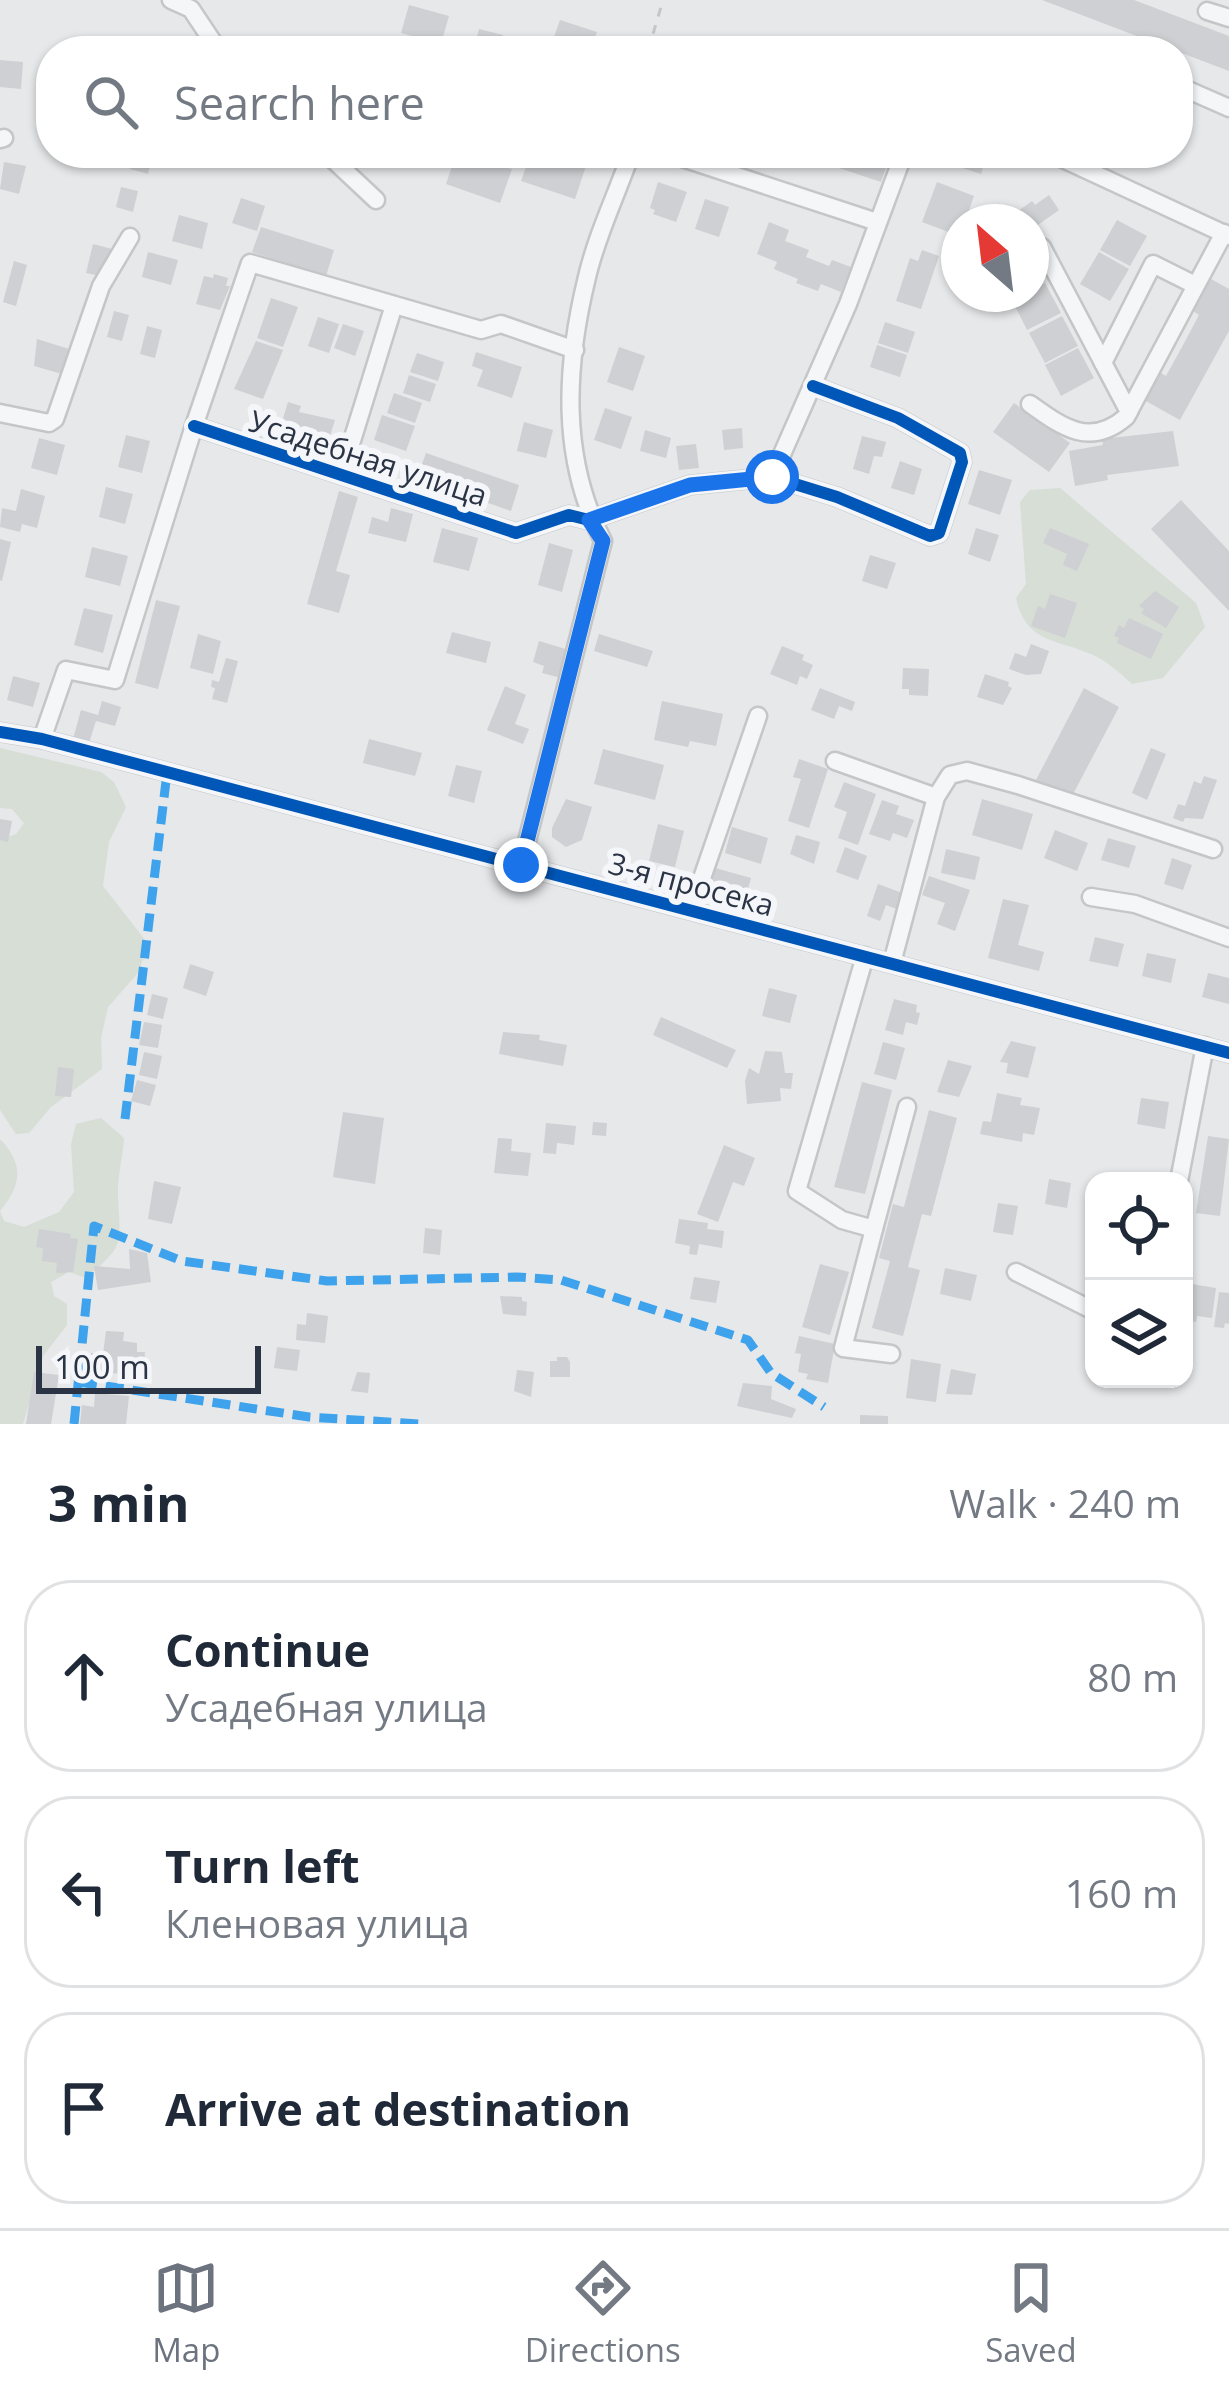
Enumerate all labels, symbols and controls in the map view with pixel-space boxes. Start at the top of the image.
search box [36,36,1193,168]
icon: search [78,69,144,135]
text: Search here [174,72,425,133]
north arrow [941,204,1049,312]
street label: Усадебная улица [244,400,493,515]
route start [745,450,799,504]
route end [494,838,548,892]
street label: 3-я просека [604,842,779,925]
map controls [1085,1172,1193,1388]
button: locate [1085,1172,1193,1280]
button: layers [1085,1280,1193,1388]
scale bar [36,1340,261,1393]
text: 100 m [54,1344,150,1389]
text: 3 min [48,1467,190,1537]
text: Walk · 240 m [949,1476,1181,1529]
text: Continue [165,1619,370,1680]
icon: ahead [51,1643,117,1709]
text: 80 m [1087,1650,1178,1703]
text: Усадебная улица [165,1680,488,1733]
text: Turn left [165,1835,360,1896]
icon: left [51,1859,117,1925]
text: 160 m [1065,1866,1178,1919]
text: Кленовая улица [165,1896,470,1949]
icon: arrive [51,2075,117,2141]
text: Arrive at destination [165,2078,631,2139]
tab: Map [152,2255,220,2372]
tab: Directions [525,2255,681,2372]
tab: Saved [985,2255,1077,2372]

